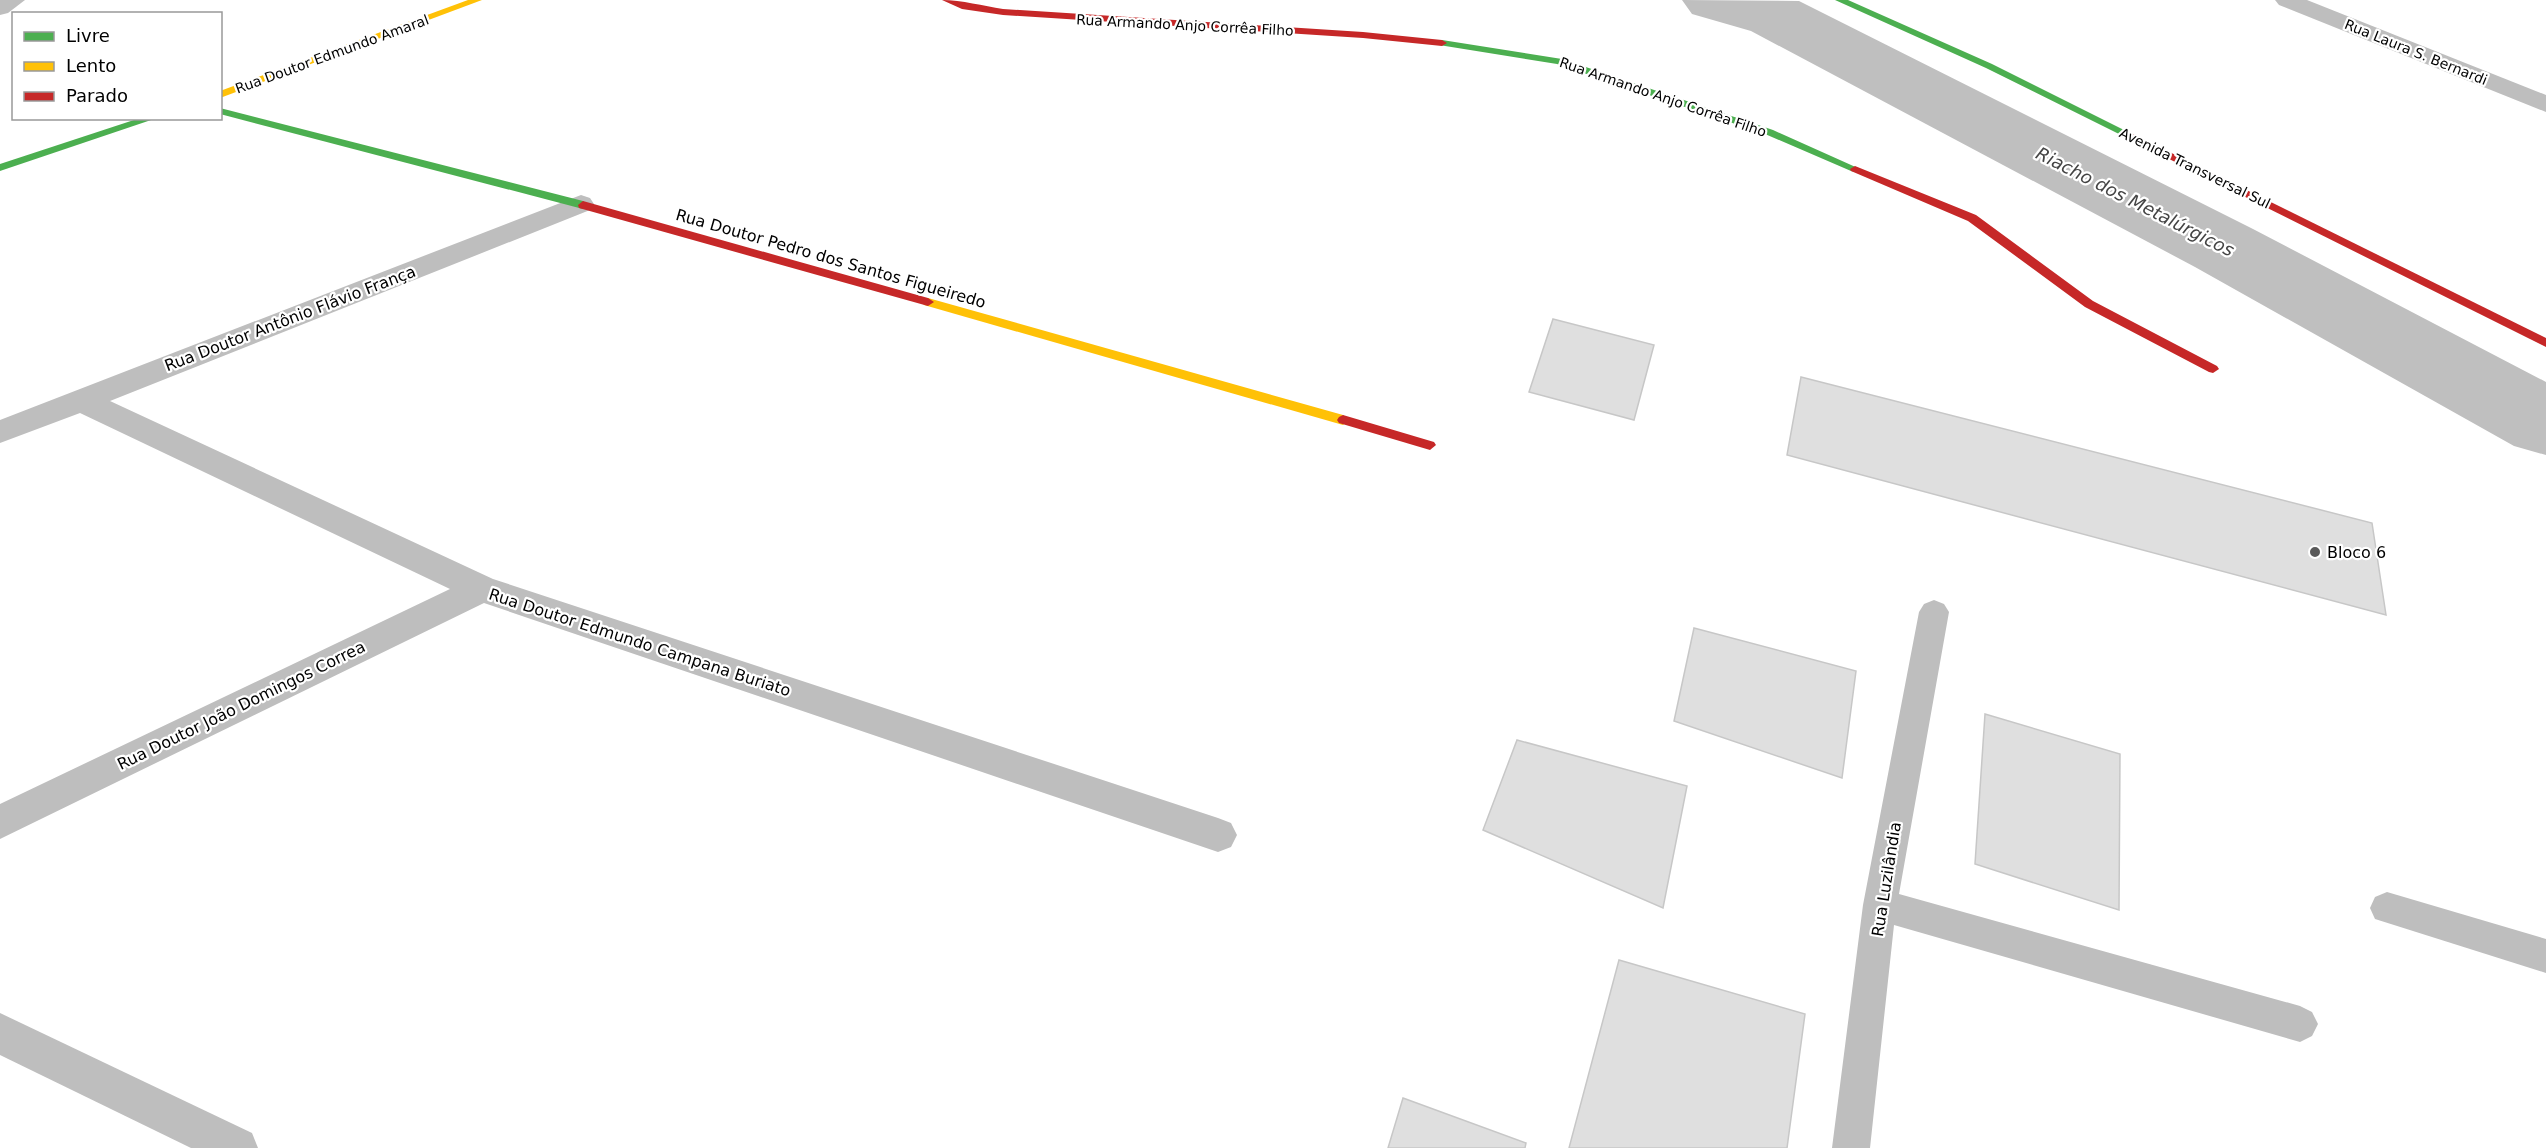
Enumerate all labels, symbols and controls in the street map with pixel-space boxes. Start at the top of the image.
street label: Rua Armando Anjo Corrêa Filho [1076,11,1294,39]
legend [12,12,222,120]
street label: Rua Doutor Edmundo Amaral [233,12,431,96]
street label: Rua Laura S. Bernardi [2342,16,2490,88]
text: Livre [66,25,110,46]
street label: Rua Armando Anjo Corrêa Filho [1558,54,1768,140]
text: Lento [66,55,116,76]
text: Parado [66,85,128,106]
street label: Avenida Transversal Sul [2117,124,2273,212]
water label: Riacho dos Metalúrgicos [2033,142,2238,261]
street label: Rua Doutor Pedro dos Santos Figueiredo [674,205,988,312]
street label: Rua Doutor Antônio Flávio França [162,262,418,375]
place label: Bloco 6 [2327,543,2386,562]
marker: Bloco 6 [2308,545,2322,559]
street label: Rua Doutor Edmundo Campana Buriato [487,585,793,700]
street label: Rua Doutor João Domingos Correa [114,637,368,774]
street label: Rua Luzilândia [1868,820,1905,938]

